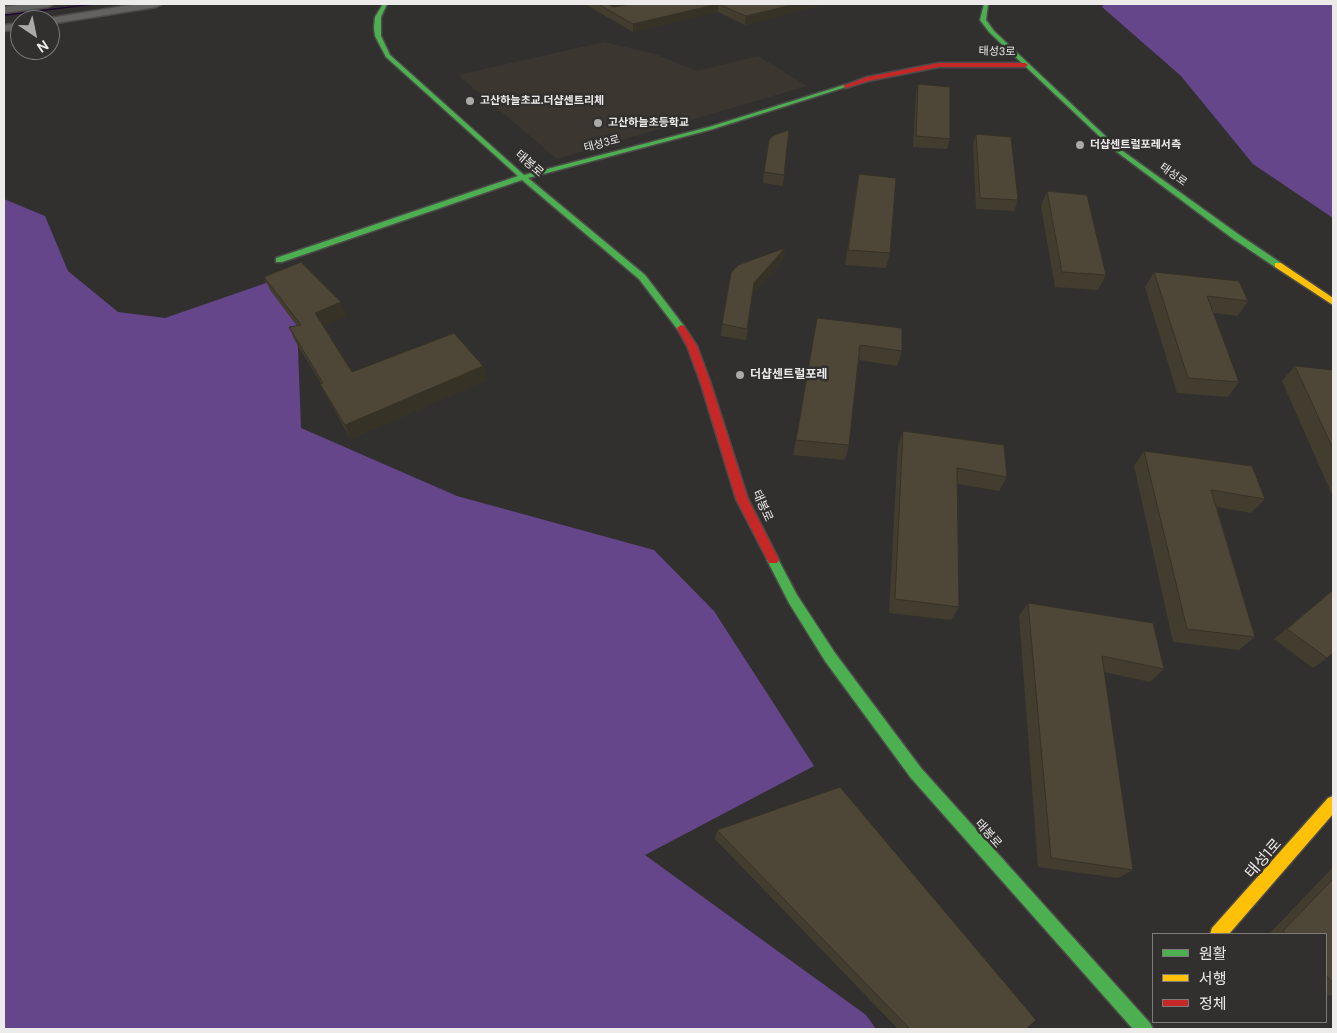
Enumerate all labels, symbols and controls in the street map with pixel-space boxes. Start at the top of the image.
north arrow [10,10,60,60]
text: N [34,36,52,57]
street label: 태성3로 [978,45,1016,59]
place label: 고산하늘초교.더샵센트리체 [480,94,604,108]
marker: 고산하늘초교.더샵센트리체 [464,95,476,107]
place label: 고산하늘초등학교 [608,116,689,130]
marker: 고산하늘초등학교 [592,117,604,129]
street label: 태성3로 [582,133,622,155]
place label: 더샵센트럴포레서측 [1090,138,1181,152]
marker: 더샵센트럴포레서측 [1074,139,1086,151]
street label: 태봉로 [512,148,546,180]
street label: 태성로 [1157,161,1189,189]
place label: 더샵센트럴포레 [750,368,827,382]
marker: 더샵센트럴포레 [734,369,746,381]
street label: 태봉로 [749,488,775,524]
street label: 태봉로 [972,817,1004,851]
street label: 태성1로 [1242,836,1286,882]
legend [1152,933,1327,1023]
text: 원활 [1199,944,1227,964]
text: 서행 [1199,969,1227,989]
text: 정체 [1199,994,1227,1014]

